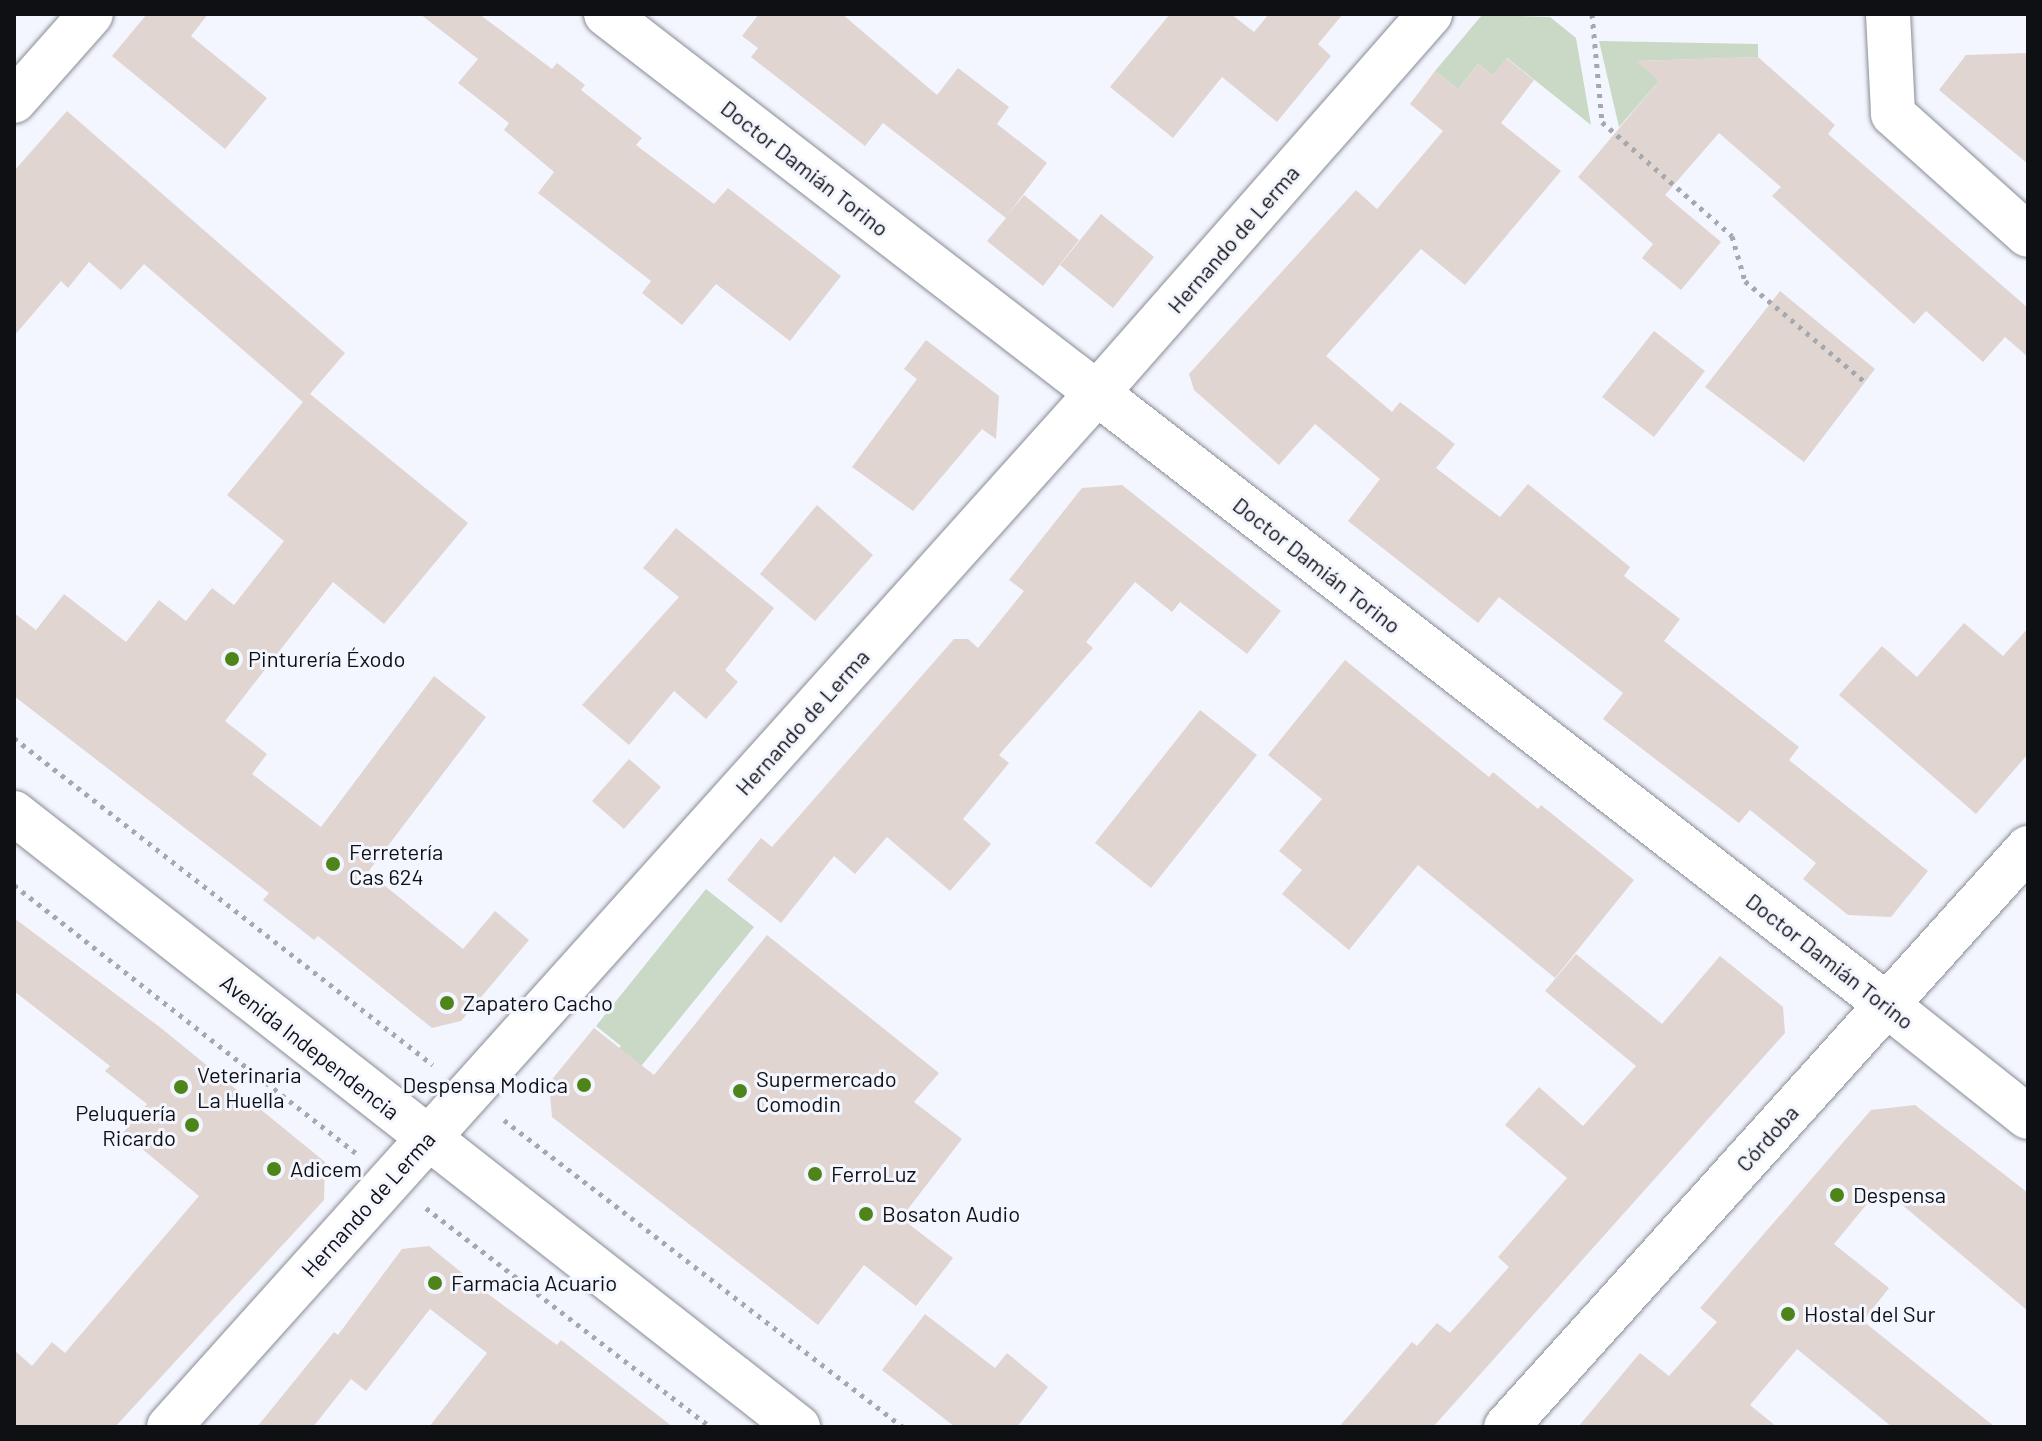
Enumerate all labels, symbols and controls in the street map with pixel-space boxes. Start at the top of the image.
street label: Doctor Damián Torino [716,94,894,242]
street label: Hernando de Lerma [1162,160,1304,318]
street label: Doctor Damián Torino [1228,491,1406,639]
street label: Hernando de Lerma [730,644,874,800]
place label: Pinturería Éxodo [248,646,406,672]
marker: Pinturería Éxodo [223,650,241,668]
place label: Ferretería Cas 624 [349,838,443,890]
marker: Ferretería Cas 624 [324,855,342,873]
street label: Doctor Damián Torino [1741,887,1919,1035]
street label: Avenida Independencia [215,969,405,1125]
place label: Zapatero Cacho [463,990,613,1016]
marker: Zapatero Cacho [438,994,456,1012]
place label: Veterinaria La Huella [197,1061,301,1112]
place label: Supermercado Comodin [756,1065,897,1116]
place label: Despensa Modica [402,1072,568,1098]
marker: Despensa Modica [575,1076,593,1094]
marker: Veterinaria La Huella [172,1078,190,1096]
marker: Supermercado Comodin [731,1082,749,1100]
place label: Peluquería Ricardo [75,1099,176,1150]
street label: Córdoba [1730,1099,1804,1177]
marker: Peluquería Ricardo [183,1116,201,1134]
street label: Hernando de Lerma [296,1126,440,1282]
place label: Adicem [290,1156,362,1182]
marker: Adicem [265,1160,283,1178]
place label: FerroLuz [831,1161,916,1187]
marker: FerroLuz [806,1165,824,1183]
place label: Despensa [1853,1182,1946,1208]
marker: Despensa [1828,1186,1846,1204]
place label: Bosaton Audio [882,1201,1020,1227]
marker: Bosaton Audio [857,1205,875,1223]
place label: Farmacia Acuario [451,1270,617,1296]
marker: Farmacia Acuario [426,1274,444,1292]
place label: Hostal del Sur [1804,1301,1935,1327]
marker: Hostal del Sur [1779,1305,1797,1323]

